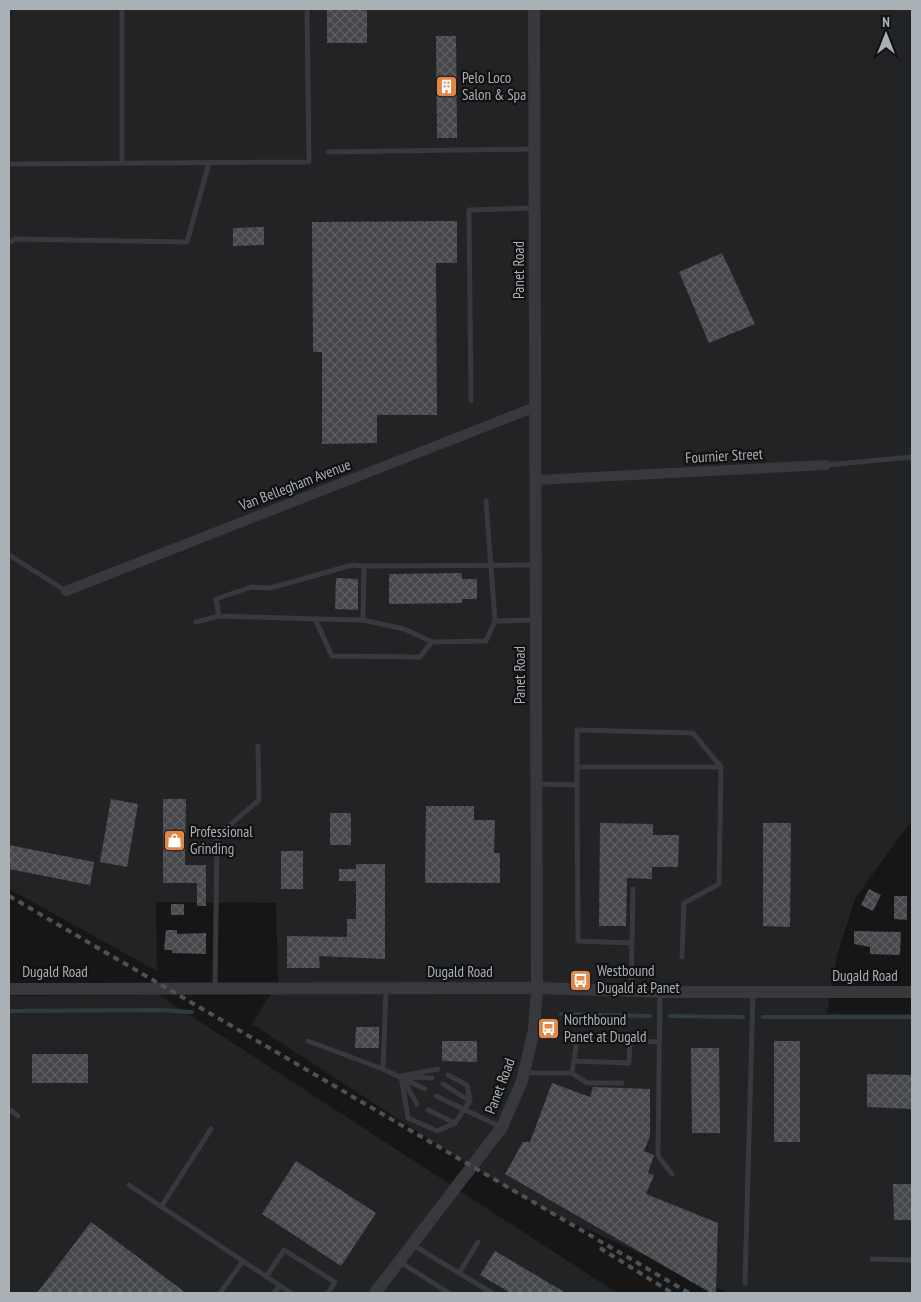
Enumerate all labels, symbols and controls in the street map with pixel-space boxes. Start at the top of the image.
north arrow [861,10,911,60]
text: N [882,13,890,31]
place label: Pelo Loco Salon & Spa [462,68,526,104]
building icon: Pelo Loco Salon & Spa [434,75,458,99]
street label: Panet Road [509,241,528,299]
street label: Fournier Street [685,444,763,467]
street label: Van Bellegham Avenue [235,455,353,515]
street label: Panet Road [510,646,529,704]
place label: Professional Grinding [190,822,253,858]
shop icon: Professional Grinding [162,829,186,853]
place label: Westbound Dugald at Panet [597,961,680,997]
street label: Dugald Road [22,962,88,981]
street label: Dugald Road [427,962,493,981]
street label: Dugald Road [832,966,898,985]
bus stop icon: Westbound Dugald at Panet [569,968,593,992]
place label: Northbound Panet at Dugald [564,1010,647,1046]
bus stop icon: Northbound Panet at Dugald [536,1017,560,1041]
street label: Panet Road [480,1055,519,1116]

